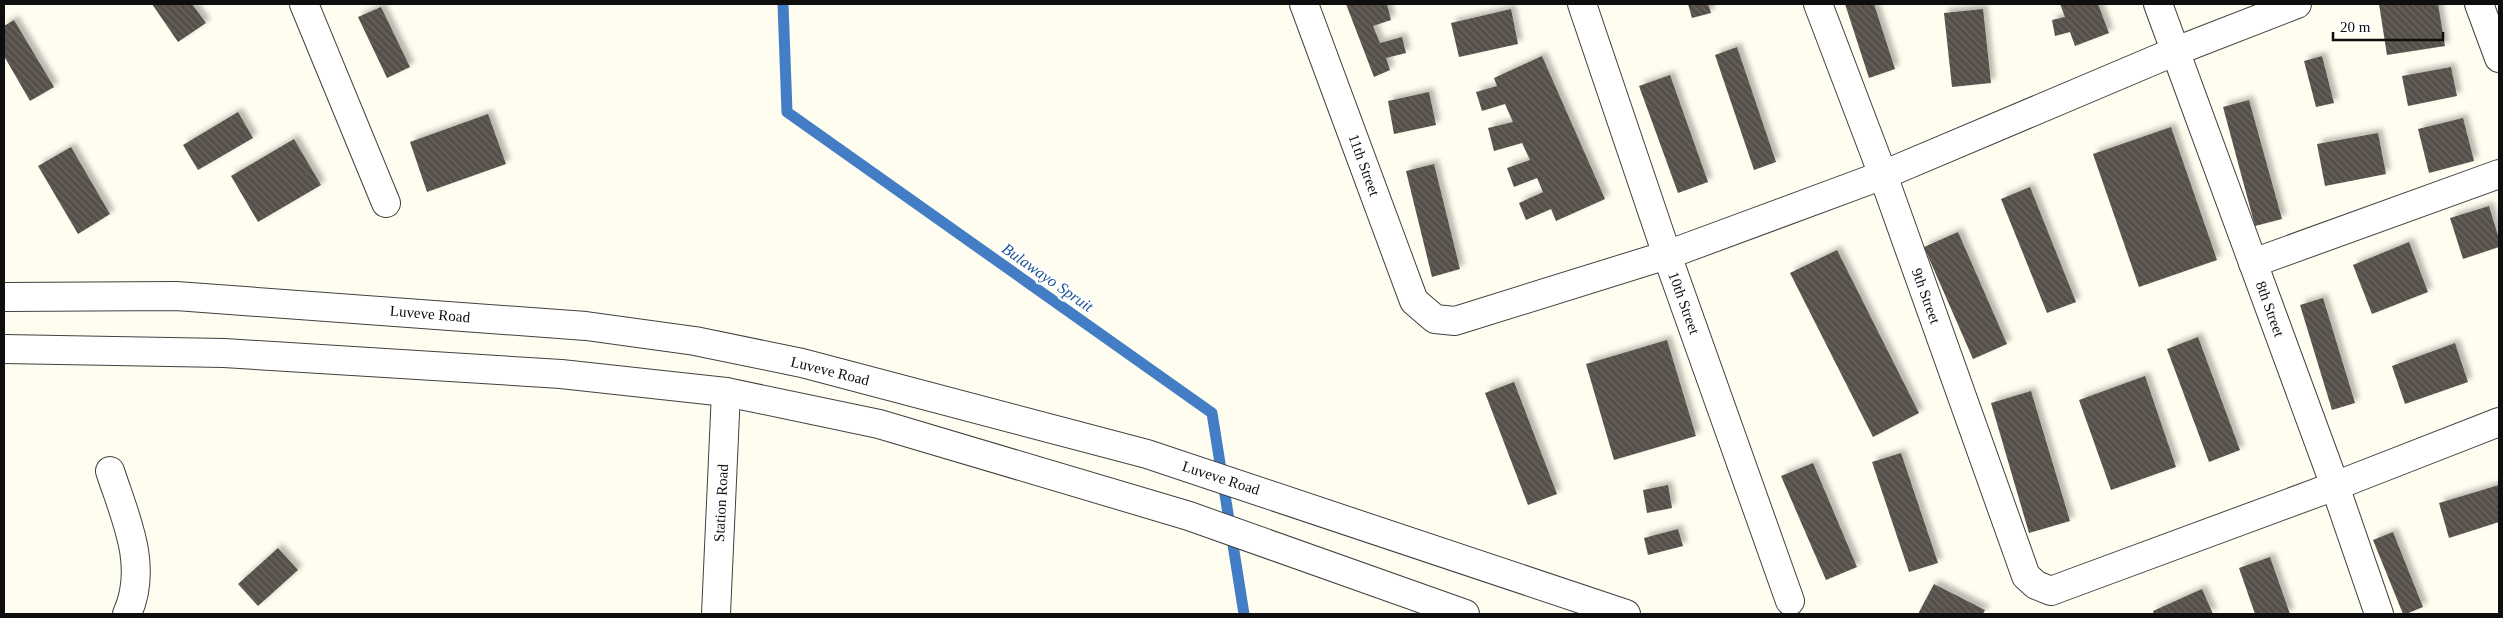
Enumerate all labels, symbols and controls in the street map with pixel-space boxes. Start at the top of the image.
scale bar [2333,10,2443,42]
text: 20 m [2340,19,2371,35]
street label: 11th Street [1345,132,1383,199]
water label: Bulawayo Spruit [998,240,1097,316]
street label: 9th Street [1909,266,1944,327]
street label: 10th Street [1665,270,1703,337]
street label: 8th Street [2253,279,2288,340]
street label: Luveve Road [389,303,471,326]
street label: Luveve Road [789,354,871,389]
street label: Luveve Road [1180,458,1262,498]
street label: Station Road [711,463,731,542]

